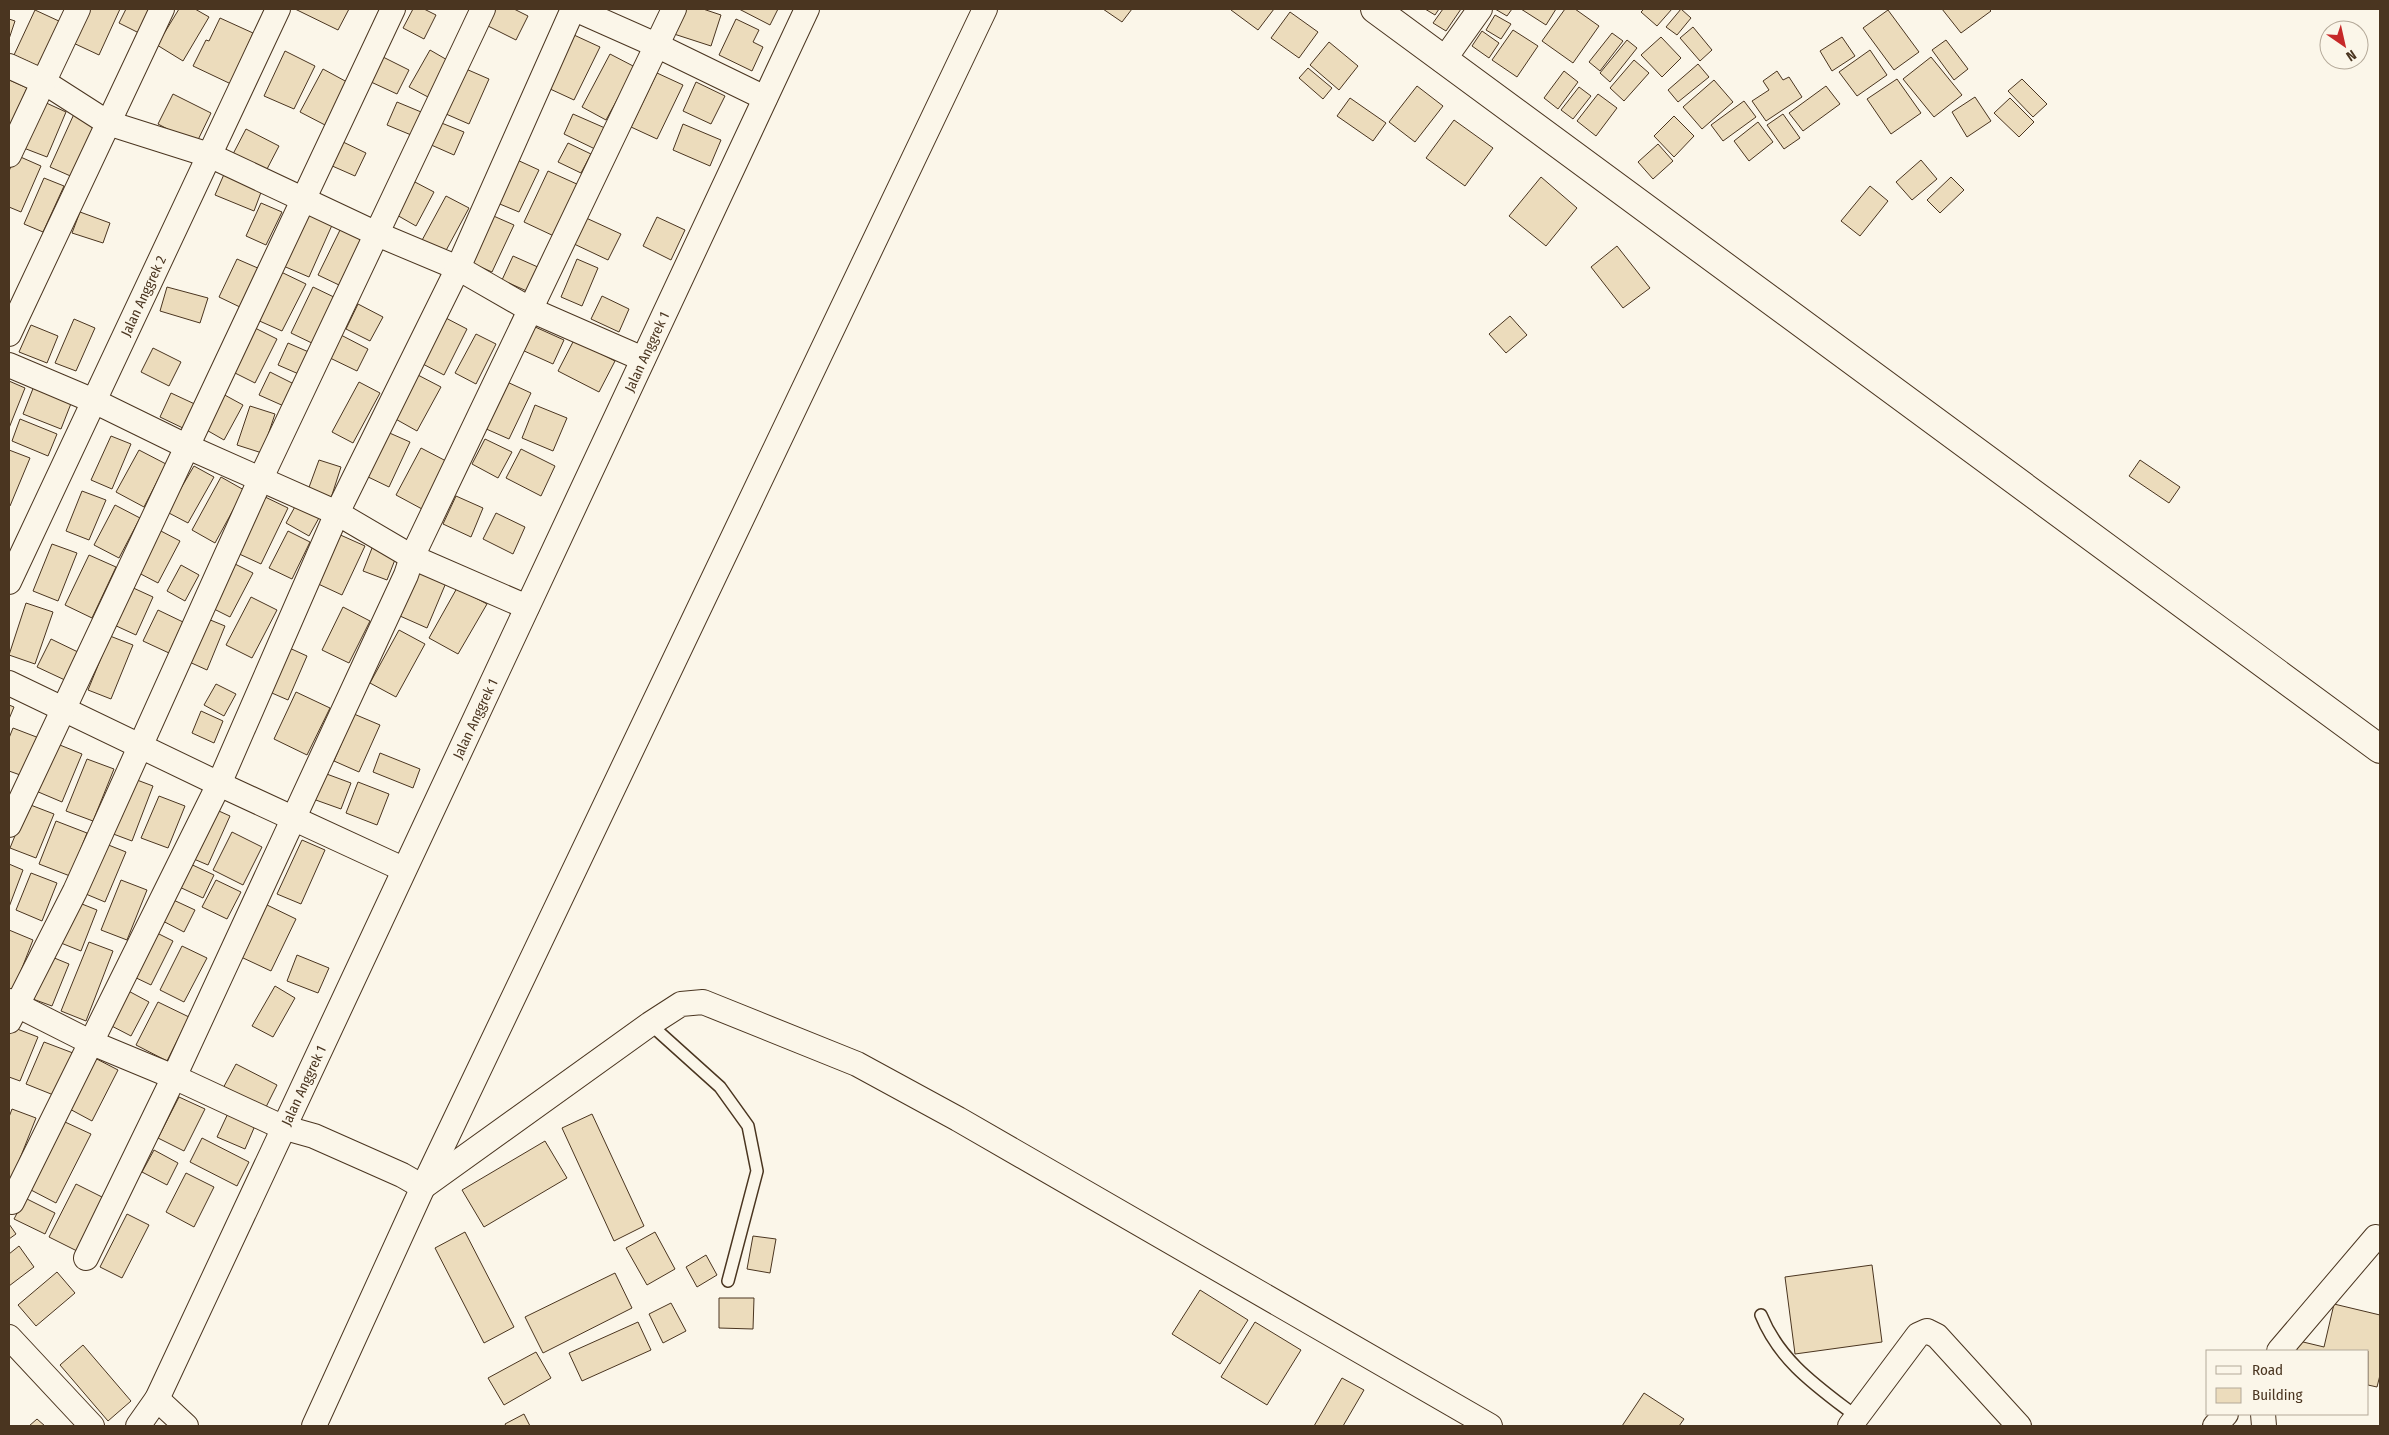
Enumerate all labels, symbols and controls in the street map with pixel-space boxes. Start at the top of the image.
north arrow [2319,20,2369,70]
text: N [2343,46,2359,65]
street label: Jalan Anggrek 2 [117,253,170,339]
street label: Jalan Anggrek 1 [621,309,673,395]
street label: Jalan Anggrek 1 [449,676,501,761]
street label: Jalan Anggrek 1 [278,1043,330,1128]
legend [2206,1350,2369,1415]
text: Road [2252,1361,2283,1379]
text: Building [2252,1386,2303,1404]

